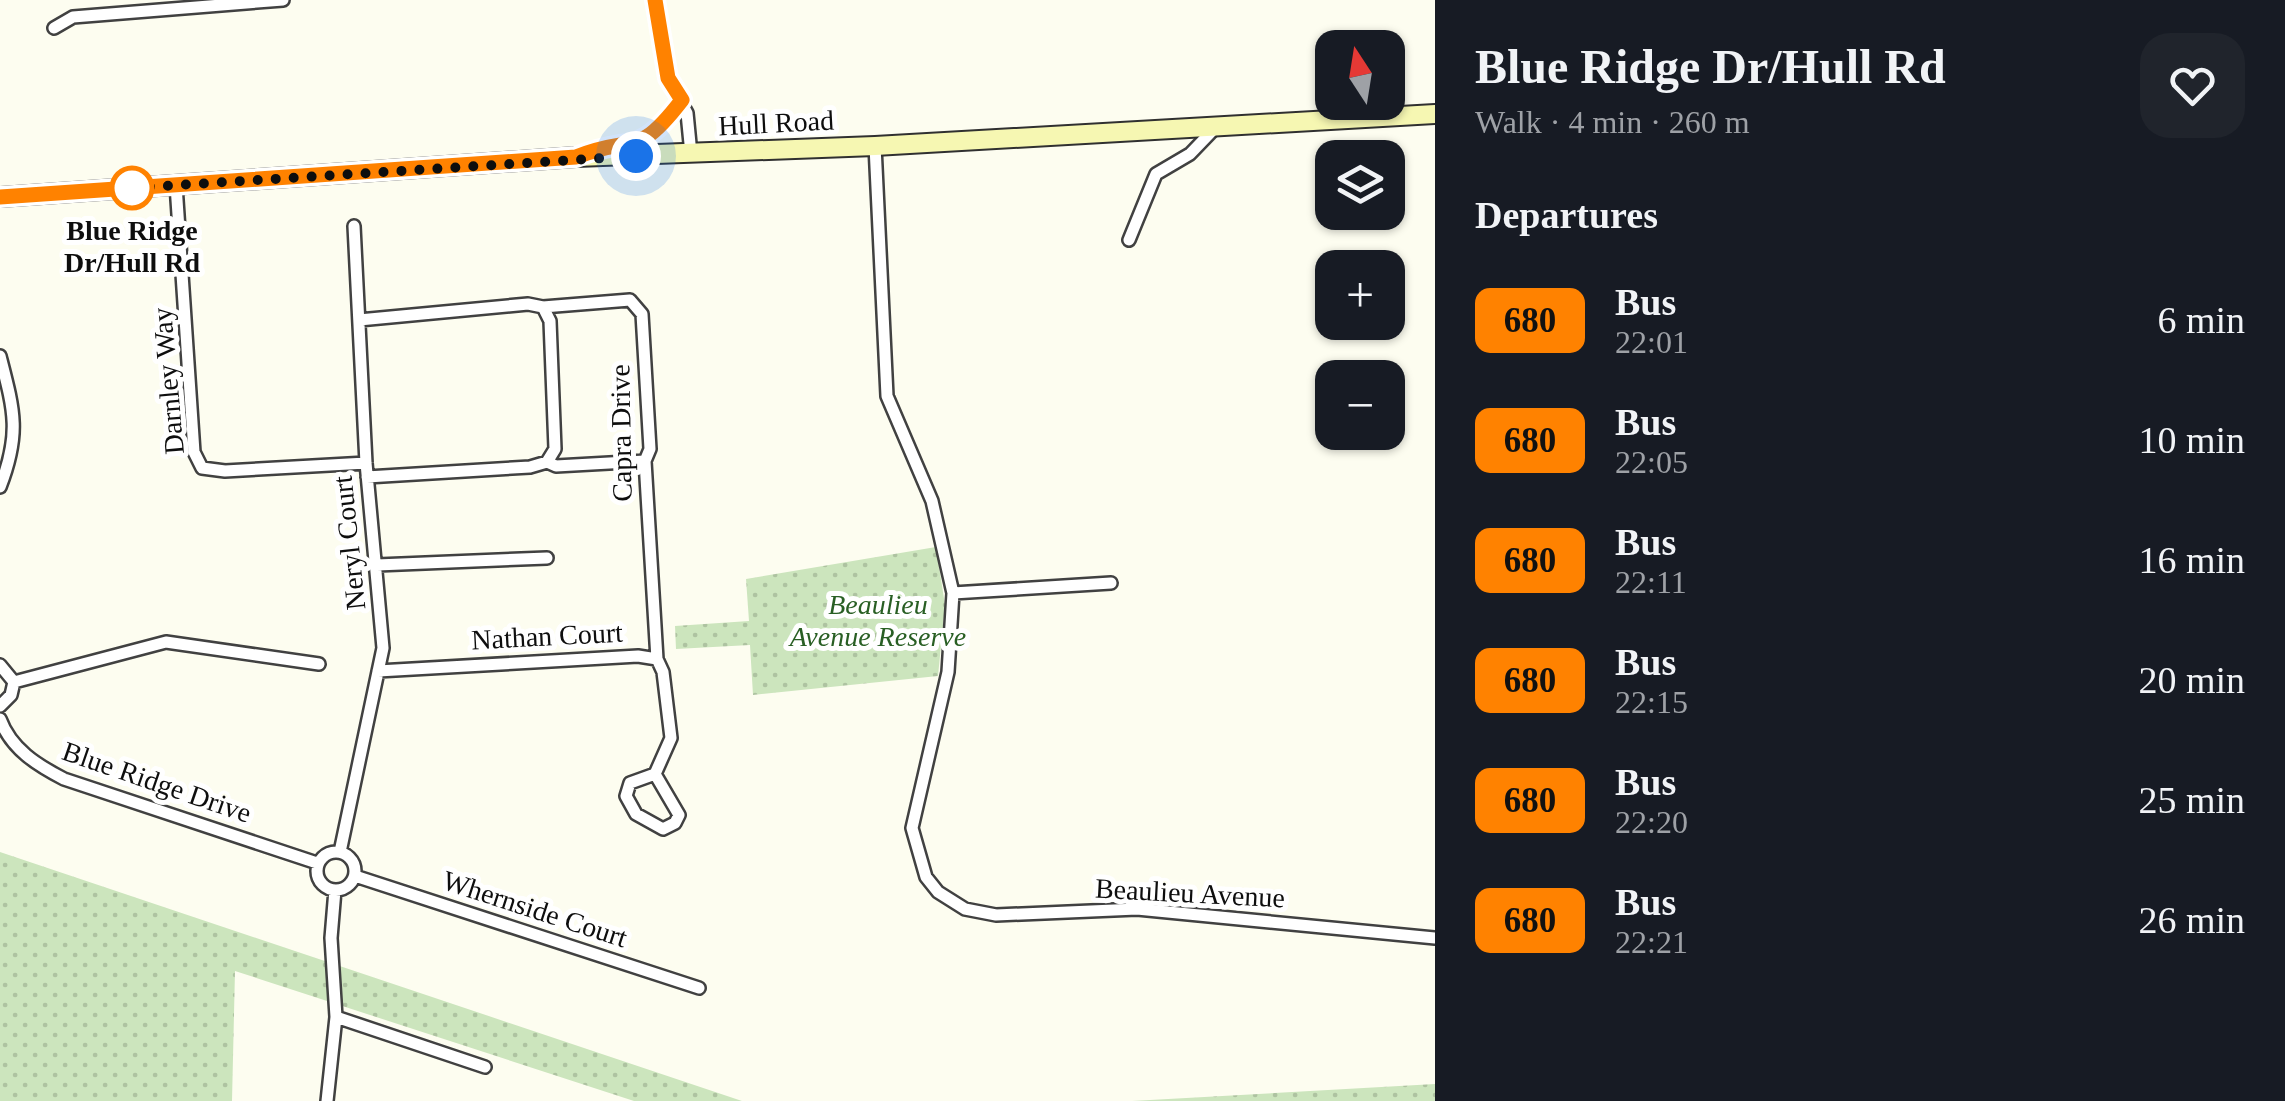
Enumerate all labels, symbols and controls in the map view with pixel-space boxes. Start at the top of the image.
north arrow [1315,30,1405,120]
map controls [1315,30,1405,450]
button: heart [2140,33,2245,138]
text: Blue Ridge Dr/Hull Rd [1475,40,1946,93]
street label: Hull Road [717,104,835,142]
text: Walk · 4 min · 260 m [1475,104,1750,140]
your location [611,131,661,181]
button: layers [1315,140,1405,230]
marker: Blue Ridge Dr/Hull Rd [111,167,153,209]
text: Departures [1475,194,1658,236]
place label: Blue Ridge Dr/Hull Rd [64,215,200,278]
button: + [1315,250,1405,340]
text: Bus [1615,281,1676,323]
text: 6 min [2157,299,2245,341]
text: 680 [1504,301,1556,340]
street label: Darnley Way [146,306,190,456]
text: 22:01 [1615,324,1688,360]
button: − [1315,360,1405,450]
street label: Capra Drive [604,364,638,502]
text: Bus [1615,401,1676,443]
text: 10 min [2138,419,2245,461]
text: 680 [1504,421,1556,460]
text: 22:05 [1615,444,1688,480]
street label: Neryl Court [327,474,371,612]
text: Bus [1615,521,1676,563]
text: 16 min [2138,539,2245,581]
text: 680 [1504,541,1556,580]
text: 22:11 [1615,564,1687,600]
park label: Beaulieu Avenue Reserve [788,589,966,652]
street label: Nathan Court [470,617,624,655]
text: Bus [1615,641,1676,683]
text: 20 min [2138,659,2245,701]
text: 680 [1504,661,1556,700]
text: 22:15 [1615,684,1688,720]
street label: Blue Ridge Drive [59,735,255,829]
text: Bus [1615,761,1676,803]
text: 25 min [2138,779,2245,821]
text: 680 [1504,781,1556,820]
text: 22:20 [1615,804,1688,840]
street label: Whernside Court [439,865,631,953]
street label: Beaulieu Avenue [1094,873,1286,913]
text: Bus [1615,881,1676,923]
text: 26 min [2138,899,2245,941]
text: 680 [1504,901,1556,940]
text: 22:21 [1615,924,1688,960]

